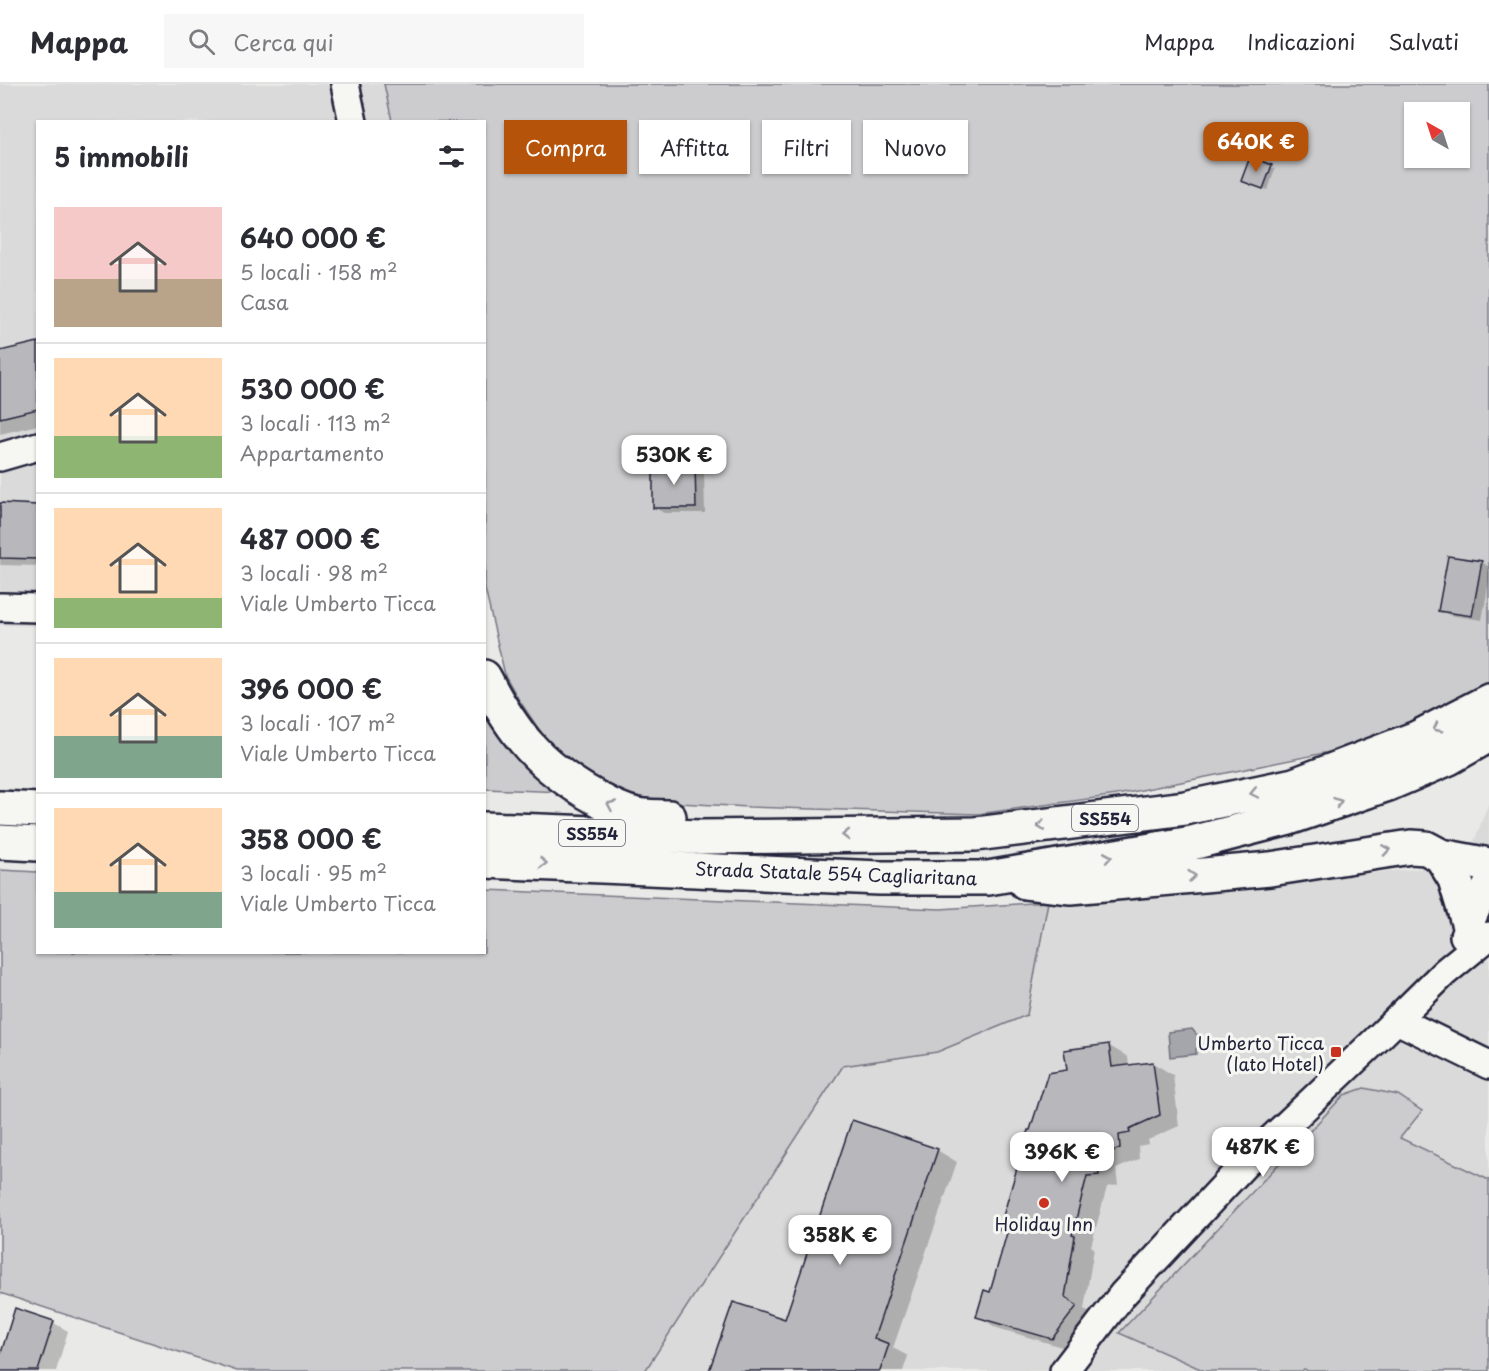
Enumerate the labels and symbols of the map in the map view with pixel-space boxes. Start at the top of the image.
north arrow [1404,102,1470,168]
pin: 640K € [1207,122,1305,173]
pin: 530K € [625,435,723,486]
one-way arrow [1433,721,1443,732]
one-way arrow [1249,786,1259,799]
one-way arrow [1332,796,1343,809]
one-way arrow [607,800,618,812]
road number: SS554 [1072,805,1138,831]
one-way arrow [1036,819,1045,831]
road number: SS554 [559,820,625,846]
one-way arrow [842,829,851,841]
one-way arrow [1381,845,1390,857]
one-way arrow [1102,851,1112,864]
street label: Strada Statale 554 Cagliaritana [695,855,978,891]
one-way arrow [538,857,547,870]
one-way arrow [1188,870,1197,883]
place label: Umberto Ticca (lato Hotel) [1197,1029,1325,1077]
marker: Umberto Ticca (lato Hotel) [1329,1045,1343,1059]
pin: 487K € [1214,1127,1312,1178]
pin: 396K € [1013,1132,1111,1183]
marker: Holiday Inn [1037,1196,1051,1210]
place label: Holiday Inn [995,1210,1093,1237]
pin: 358K € [791,1215,889,1266]

